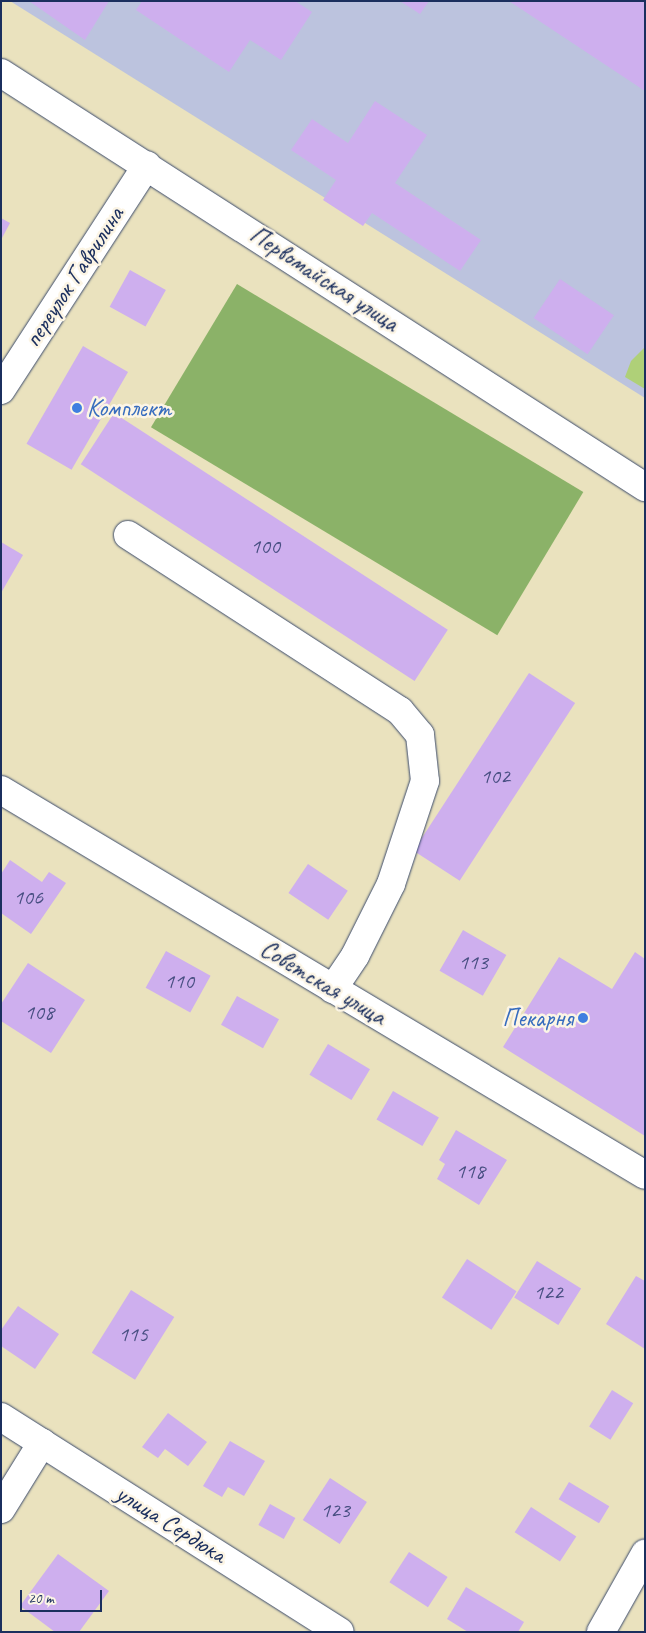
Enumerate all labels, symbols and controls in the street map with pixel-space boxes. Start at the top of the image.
street label: переулок Гаврилина [18,202,130,352]
street label: Первомайская улица [243,219,405,339]
place label: Комплект [87,393,171,423]
marker: Комплект [71,402,83,414]
house number: 100 [250,534,280,560]
house number: 102 [480,764,510,790]
house number: 106 [13,885,43,911]
street label: Советская улица [254,933,392,1033]
house number: 113 [458,950,488,976]
house number: 110 [164,969,194,995]
house number: 108 [24,1000,54,1026]
place label: Пекарня [502,1003,573,1033]
marker: Пекарня [577,1012,589,1024]
house number: 118 [455,1159,485,1185]
house number: 122 [533,1280,563,1306]
house number: 115 [118,1322,148,1348]
street label: улица Сердюка [111,1479,231,1569]
house number: 123 [320,1498,350,1524]
scale bar [22,1580,105,1612]
text: 20 m [28,1589,54,1608]

